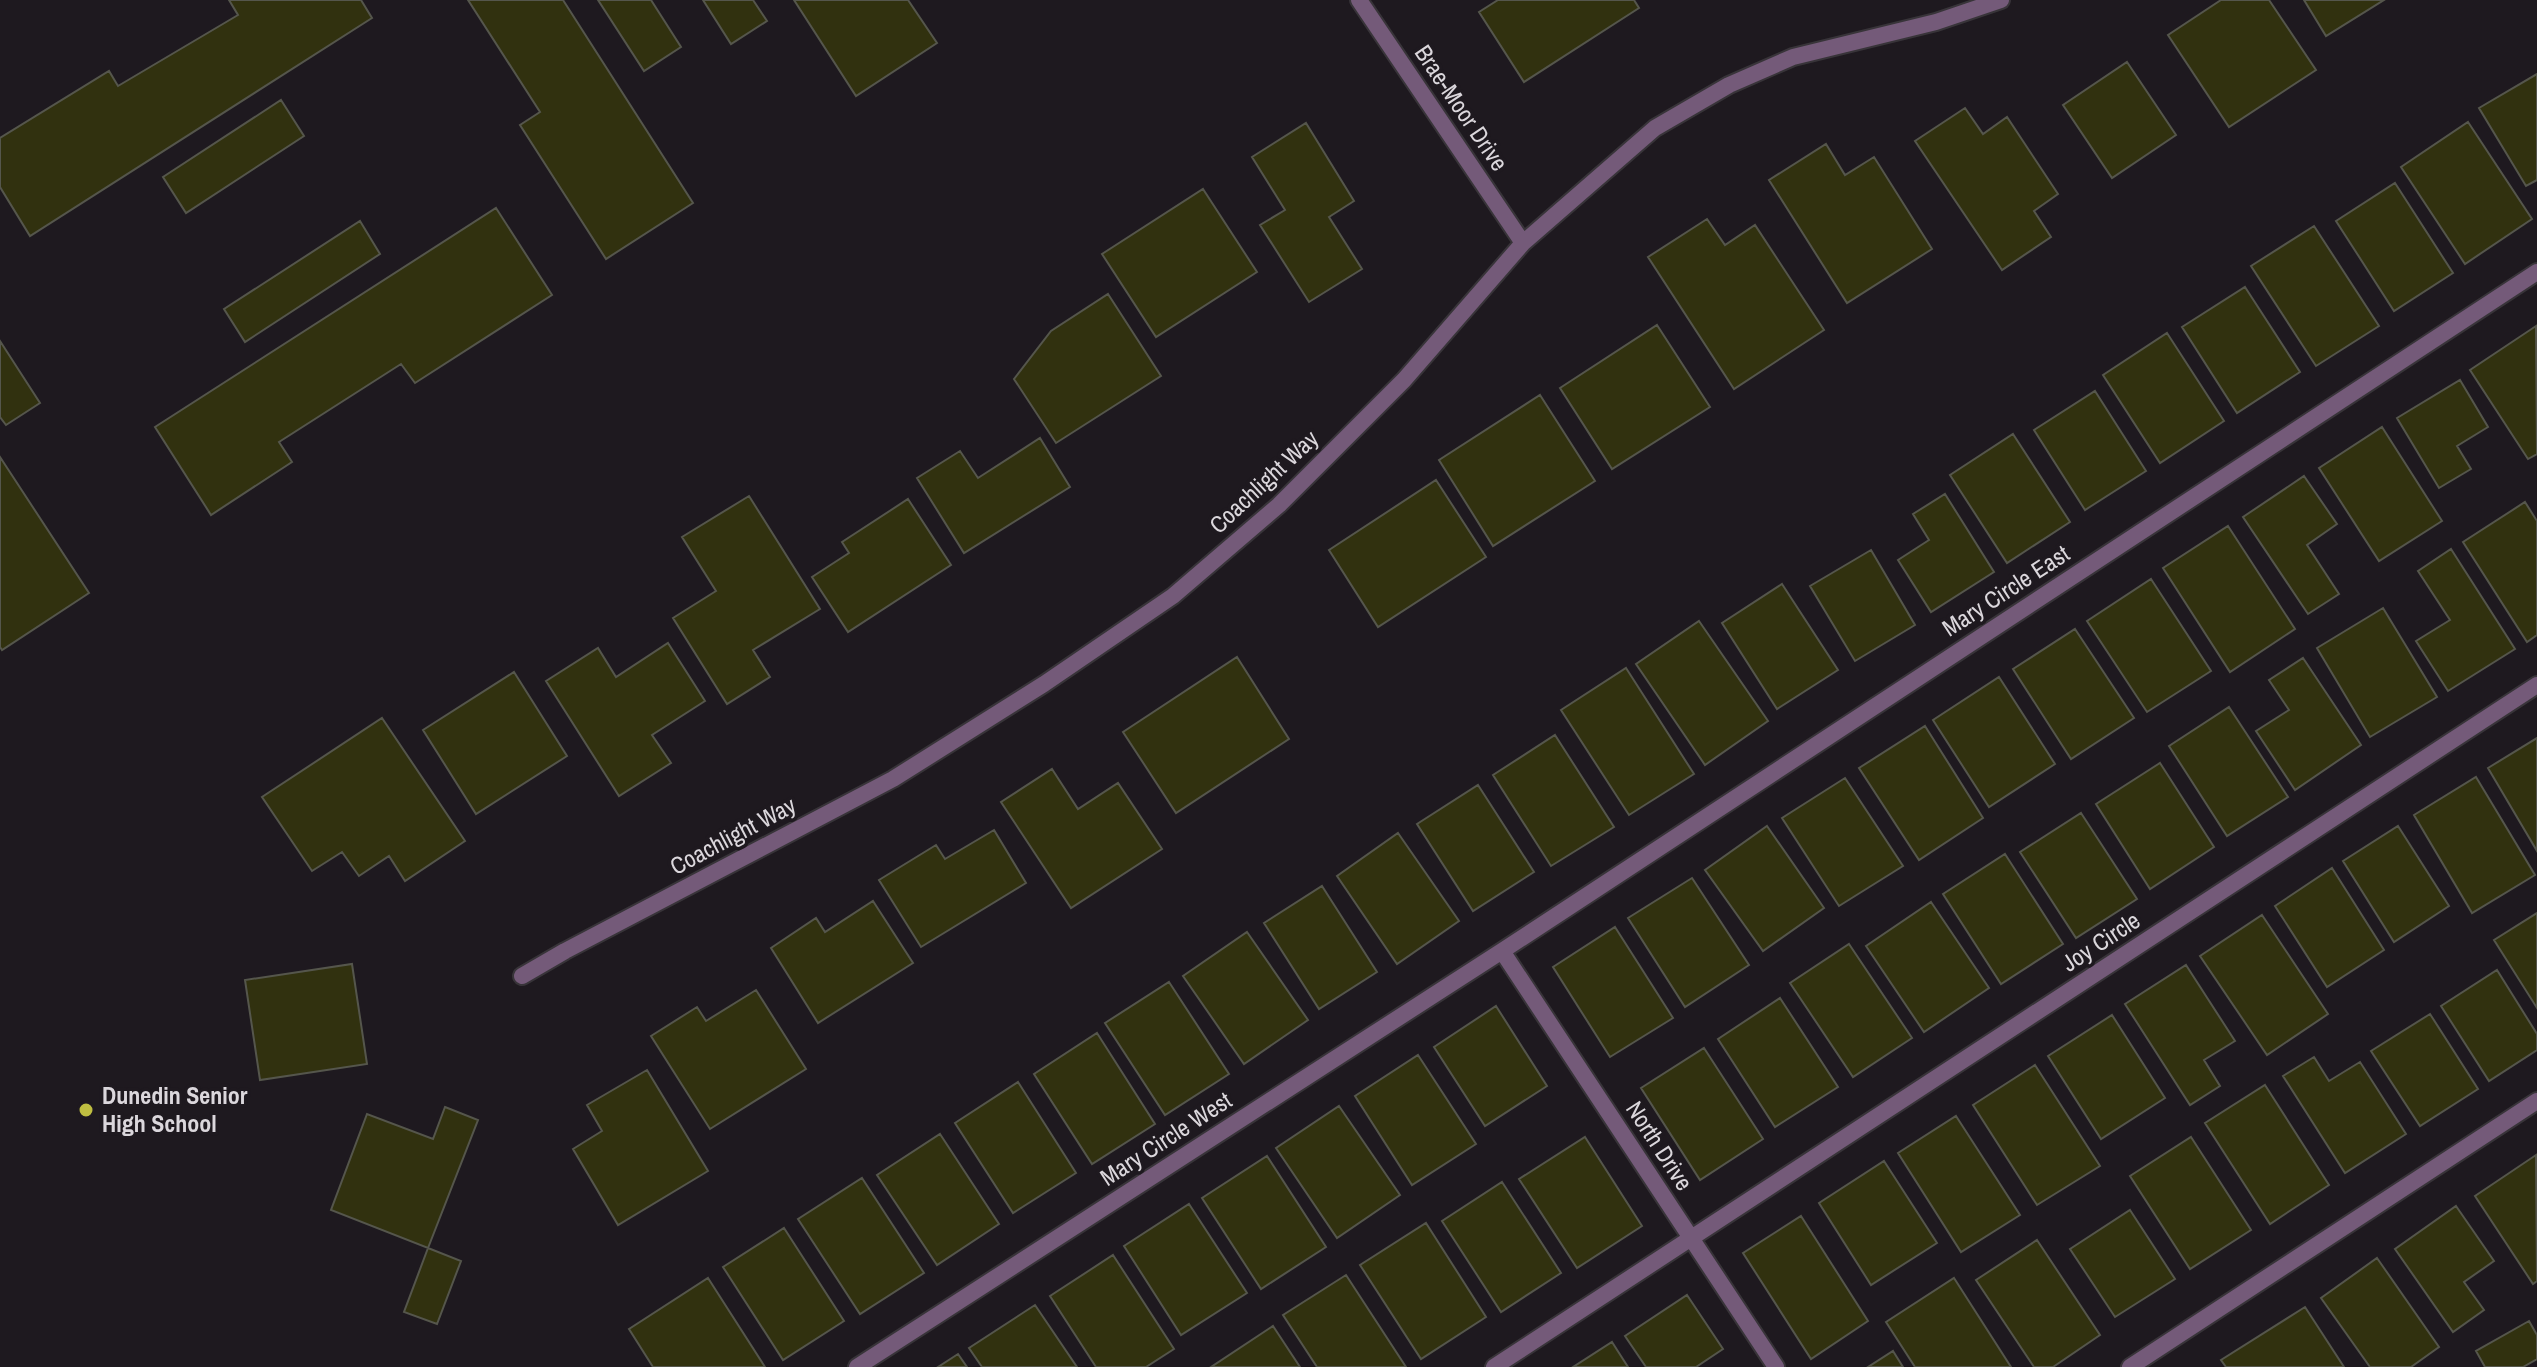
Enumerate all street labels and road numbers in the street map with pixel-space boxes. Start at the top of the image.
street label: Brae-Moor Drive [1408,38,1516,177]
street label: Coachlight Way [1202,422,1325,540]
street label: Mary Circle East [1936,537,2076,643]
street label: Coachlight Way [664,788,801,882]
street label: Joy Circle [2055,904,2146,978]
street label: Mary Circle West [1094,1083,1238,1193]
street label: North Drive [1619,1095,1701,1196]

